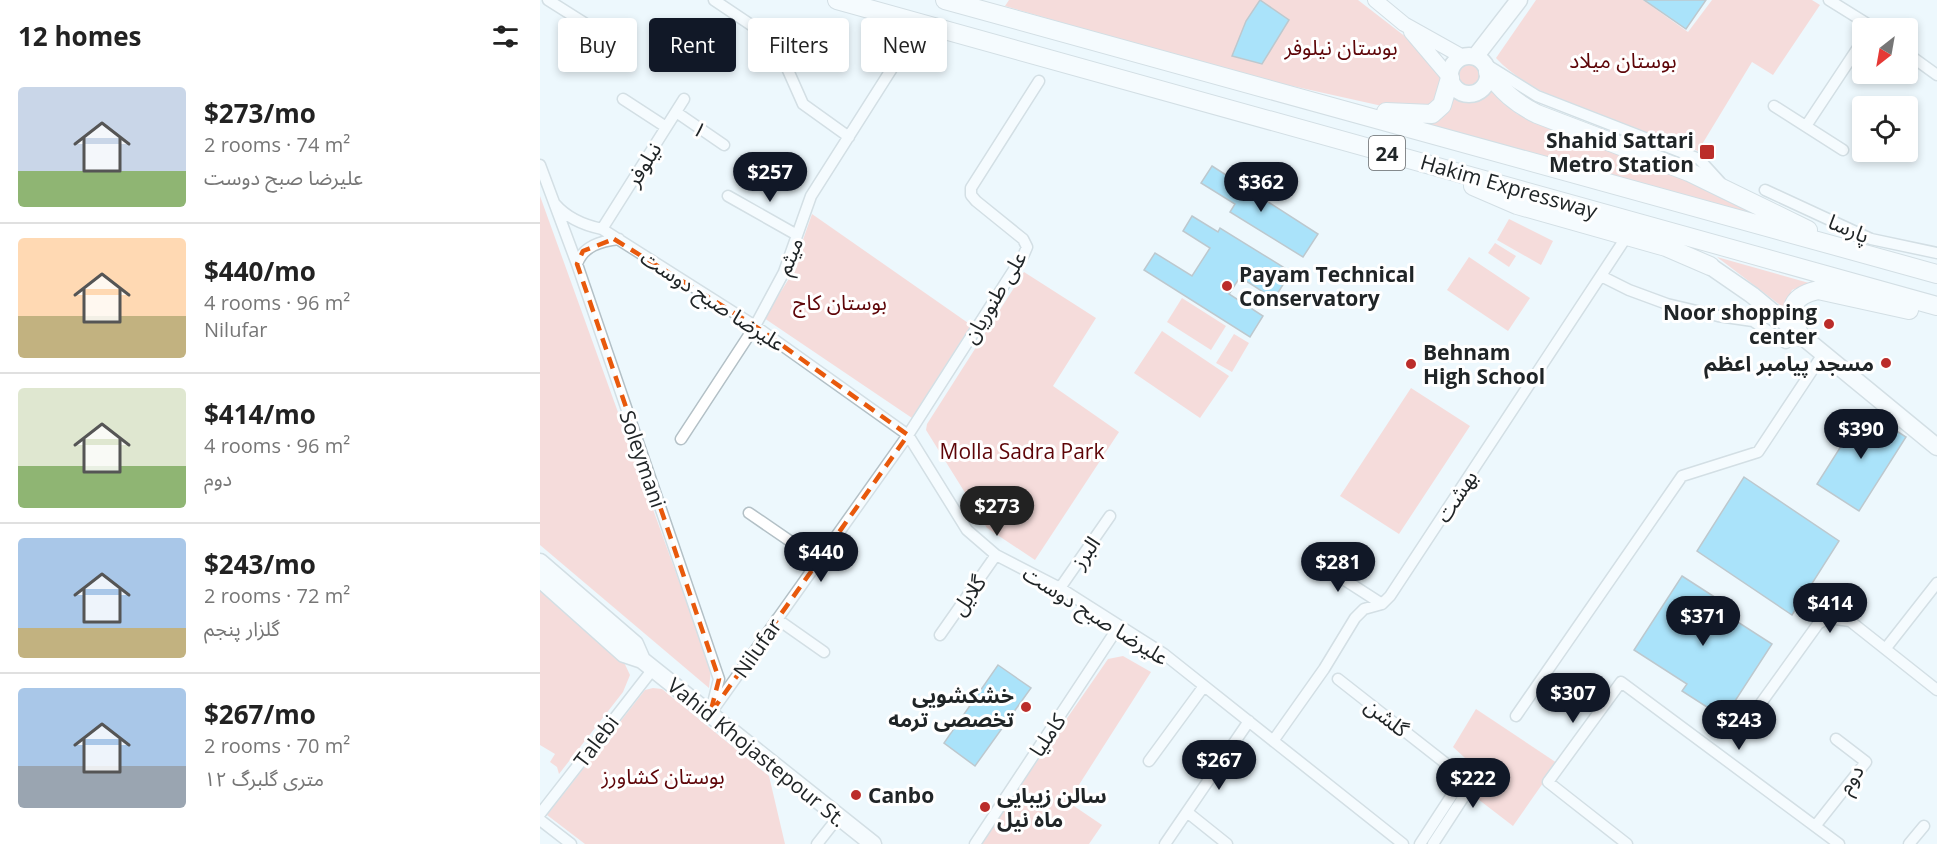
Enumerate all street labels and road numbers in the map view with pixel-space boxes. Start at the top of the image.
street label: ۱ [687,114,713,144]
street label: نیلوفر [618,136,667,192]
road number: 24 [1369,136,1405,170]
street label: Hakim Expressway [1417,147,1601,225]
street label: پارسا [1824,207,1874,249]
street label: میثم [769,233,811,280]
street label: علیرضا صبح دوست [634,243,791,359]
street label: علی طنوریان [955,246,1033,348]
street label: Soleymani [613,407,673,511]
street label: بهشت [1429,464,1483,528]
street label: البرز [1063,530,1106,575]
street label: علیرضا صبح دوست [1017,559,1174,673]
street label: گلایل [944,569,992,621]
street label: Nilufar [726,612,788,683]
street label: Vahid Khojastepour St. [662,671,852,833]
street label: گلشن [1359,691,1415,743]
street label: کاملیا [1023,708,1072,762]
street label: Talebi [567,709,625,773]
street label: دوم [1830,759,1872,801]

